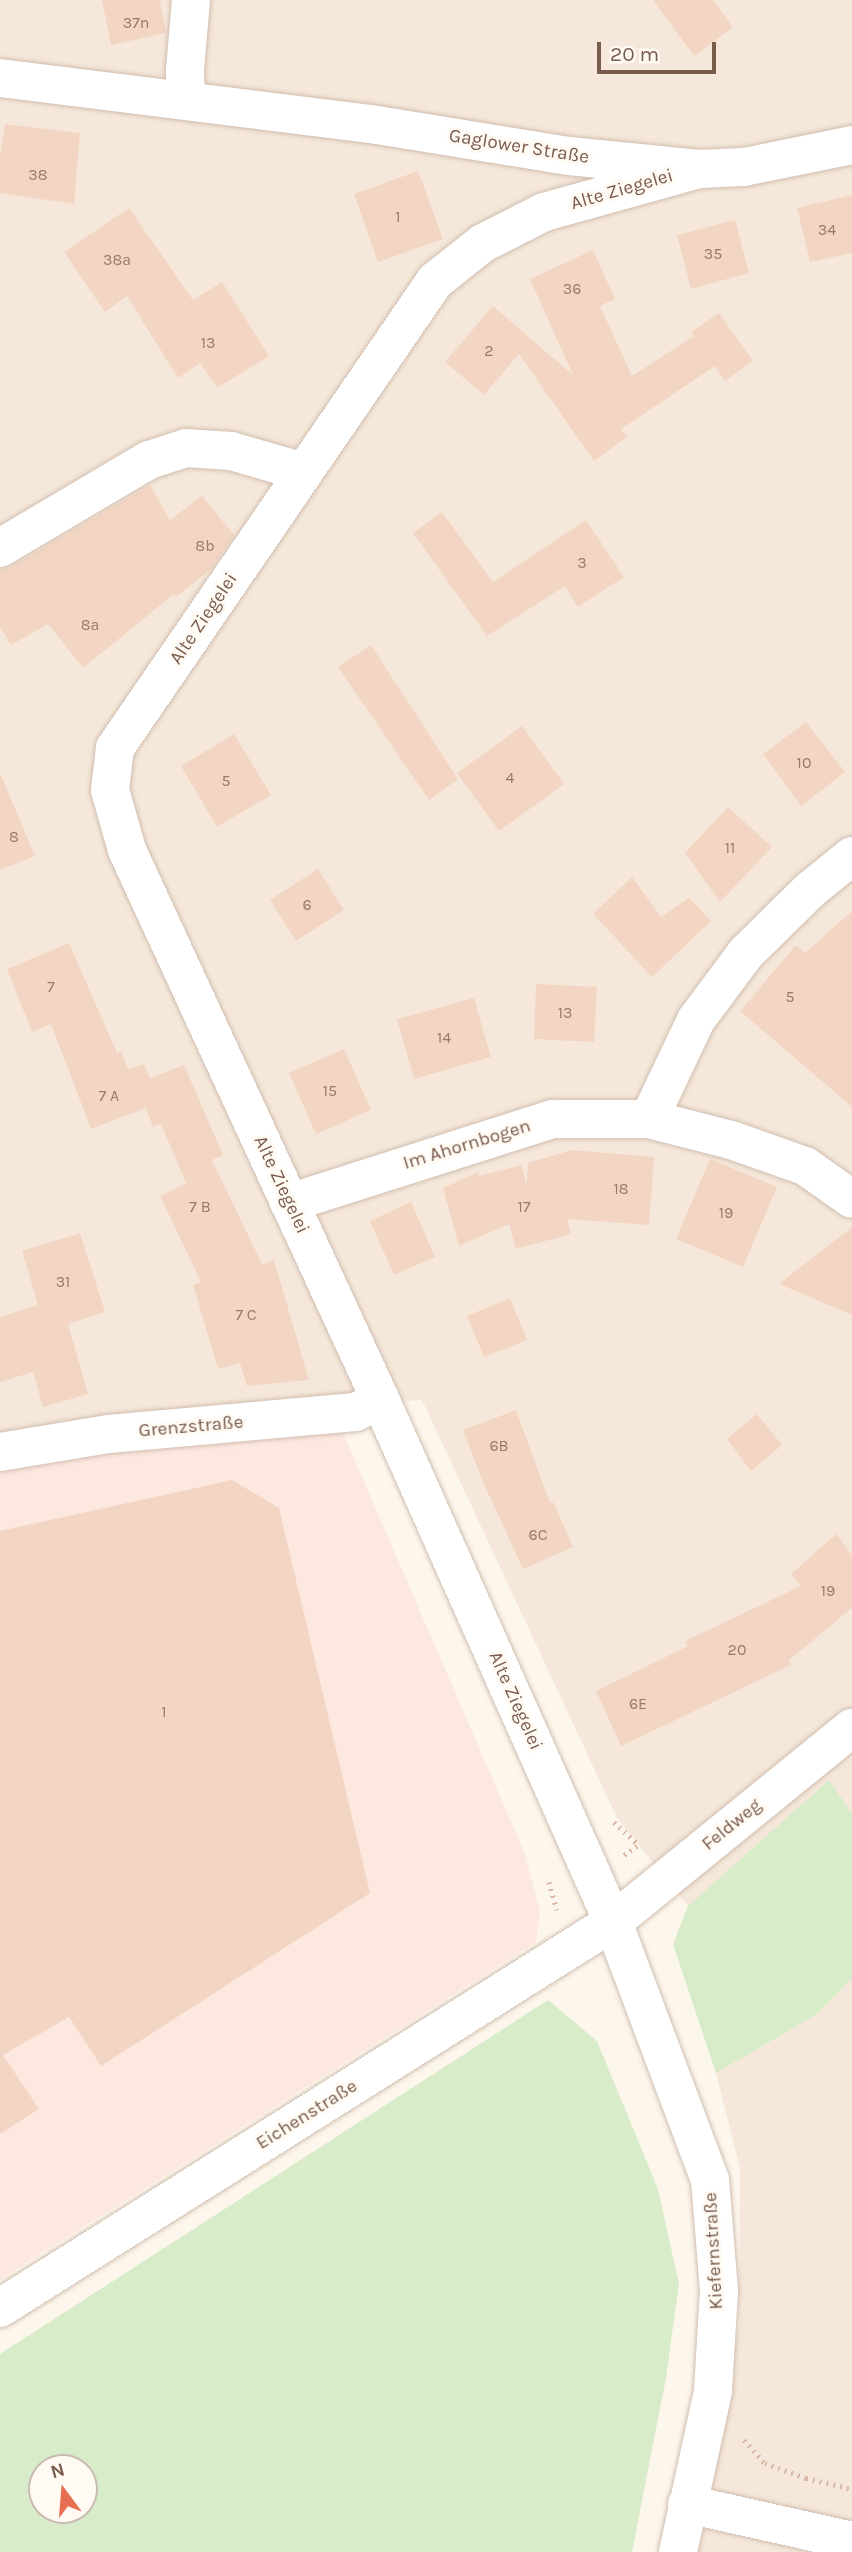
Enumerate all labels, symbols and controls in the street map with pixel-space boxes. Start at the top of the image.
house number: 37n [123,13,149,33]
scale bar [600,28,719,72]
text: 20 m [610,42,659,66]
street label: Gaglower Straße [447,125,591,169]
street label: Alte Ziegelei [568,164,676,216]
house number: 38 [28,165,48,185]
house number: 1 [395,207,401,227]
house number: 34 [818,220,836,240]
house number: 35 [704,244,722,264]
house number: 38a [103,250,131,270]
house number: 36 [563,279,581,299]
house number: 13 [201,333,215,353]
house number: 2 [484,341,494,361]
house number: 8b [195,536,215,556]
house number: 3 [577,553,587,573]
street label: Alte Ziegelei [165,569,243,669]
house number: 8a [81,615,99,635]
house number: 10 [797,753,811,773]
house number: 4 [506,768,514,788]
house number: 5 [221,771,231,791]
house number: 8 [9,827,19,847]
house number: 11 [725,838,735,858]
house number: 6 [302,895,312,915]
house number: 7 [47,977,55,997]
house number: 5 [785,987,795,1007]
house number: 13 [558,1003,572,1023]
house number: 14 [437,1028,451,1048]
house number: 15 [323,1081,337,1101]
house number: 7 A [99,1086,119,1106]
street label: Im Ahornbogen [400,1115,534,1175]
street label: Alte Ziegelei [248,1132,314,1238]
house number: 18 [613,1179,629,1199]
house number: 7 B [189,1197,211,1217]
house number: 17 [518,1197,530,1217]
house number: 19 [719,1203,733,1223]
house number: 31 [56,1272,70,1292]
house number: 7 C [235,1305,257,1325]
street label: Grenzstraße [138,1411,244,1443]
house number: 6B [489,1436,509,1456]
house number: 6C [529,1525,547,1545]
house number: 19 [821,1581,835,1601]
house number: 20 [728,1640,746,1660]
street label: Alte Ziegelei [483,1648,547,1754]
house number: 6E [629,1694,647,1714]
house number: 1 [161,1702,167,1722]
street label: Feldweg [698,1794,766,1856]
street label: Eichenstraße [252,2075,362,2155]
street label: Kiefernstraße [700,2192,728,2310]
north arrow [28,2454,98,2524]
text: N [48,2458,67,2483]

